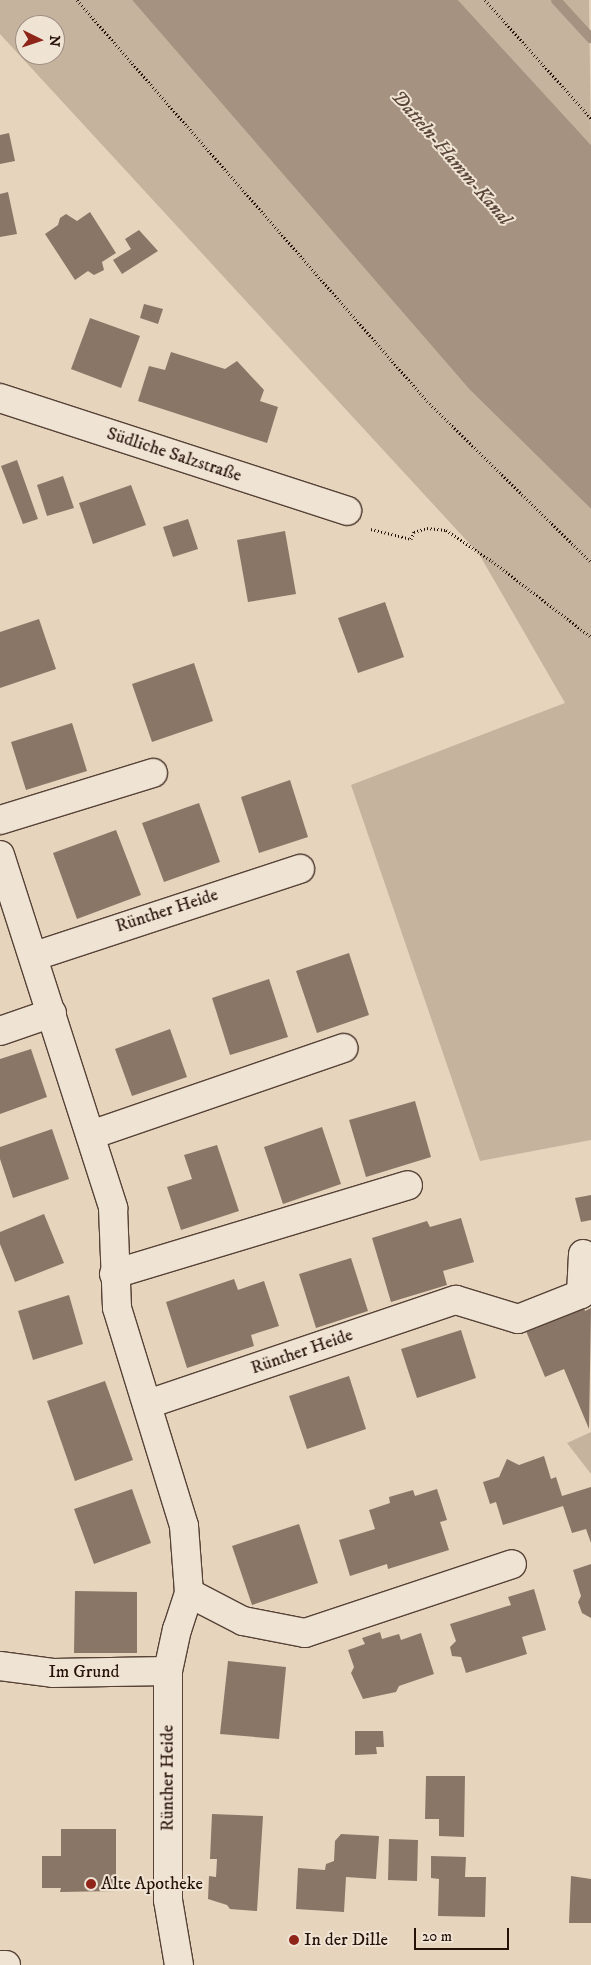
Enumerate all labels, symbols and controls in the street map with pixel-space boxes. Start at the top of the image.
north arrow [15,15,65,65]
text: N [45,35,63,47]
water label: Datteln-Hamm-Kanal [386,86,516,230]
street label: Südliche Salzstraße [104,423,244,487]
street label: Rünther Heide [113,884,221,938]
street label: Rünther Heide [248,1324,356,1380]
street label: Im Grund [48,1661,120,1683]
street label: Rünther Heide [157,1725,179,1831]
place label: Alte Apotheke [101,1873,203,1895]
marker: Alte Apotheke [85,1878,97,1890]
scale bar [416,1918,511,1950]
text: 20 m [422,1927,452,1946]
place label: In der Dille [304,1929,388,1951]
marker: In der Dille [288,1934,300,1946]

